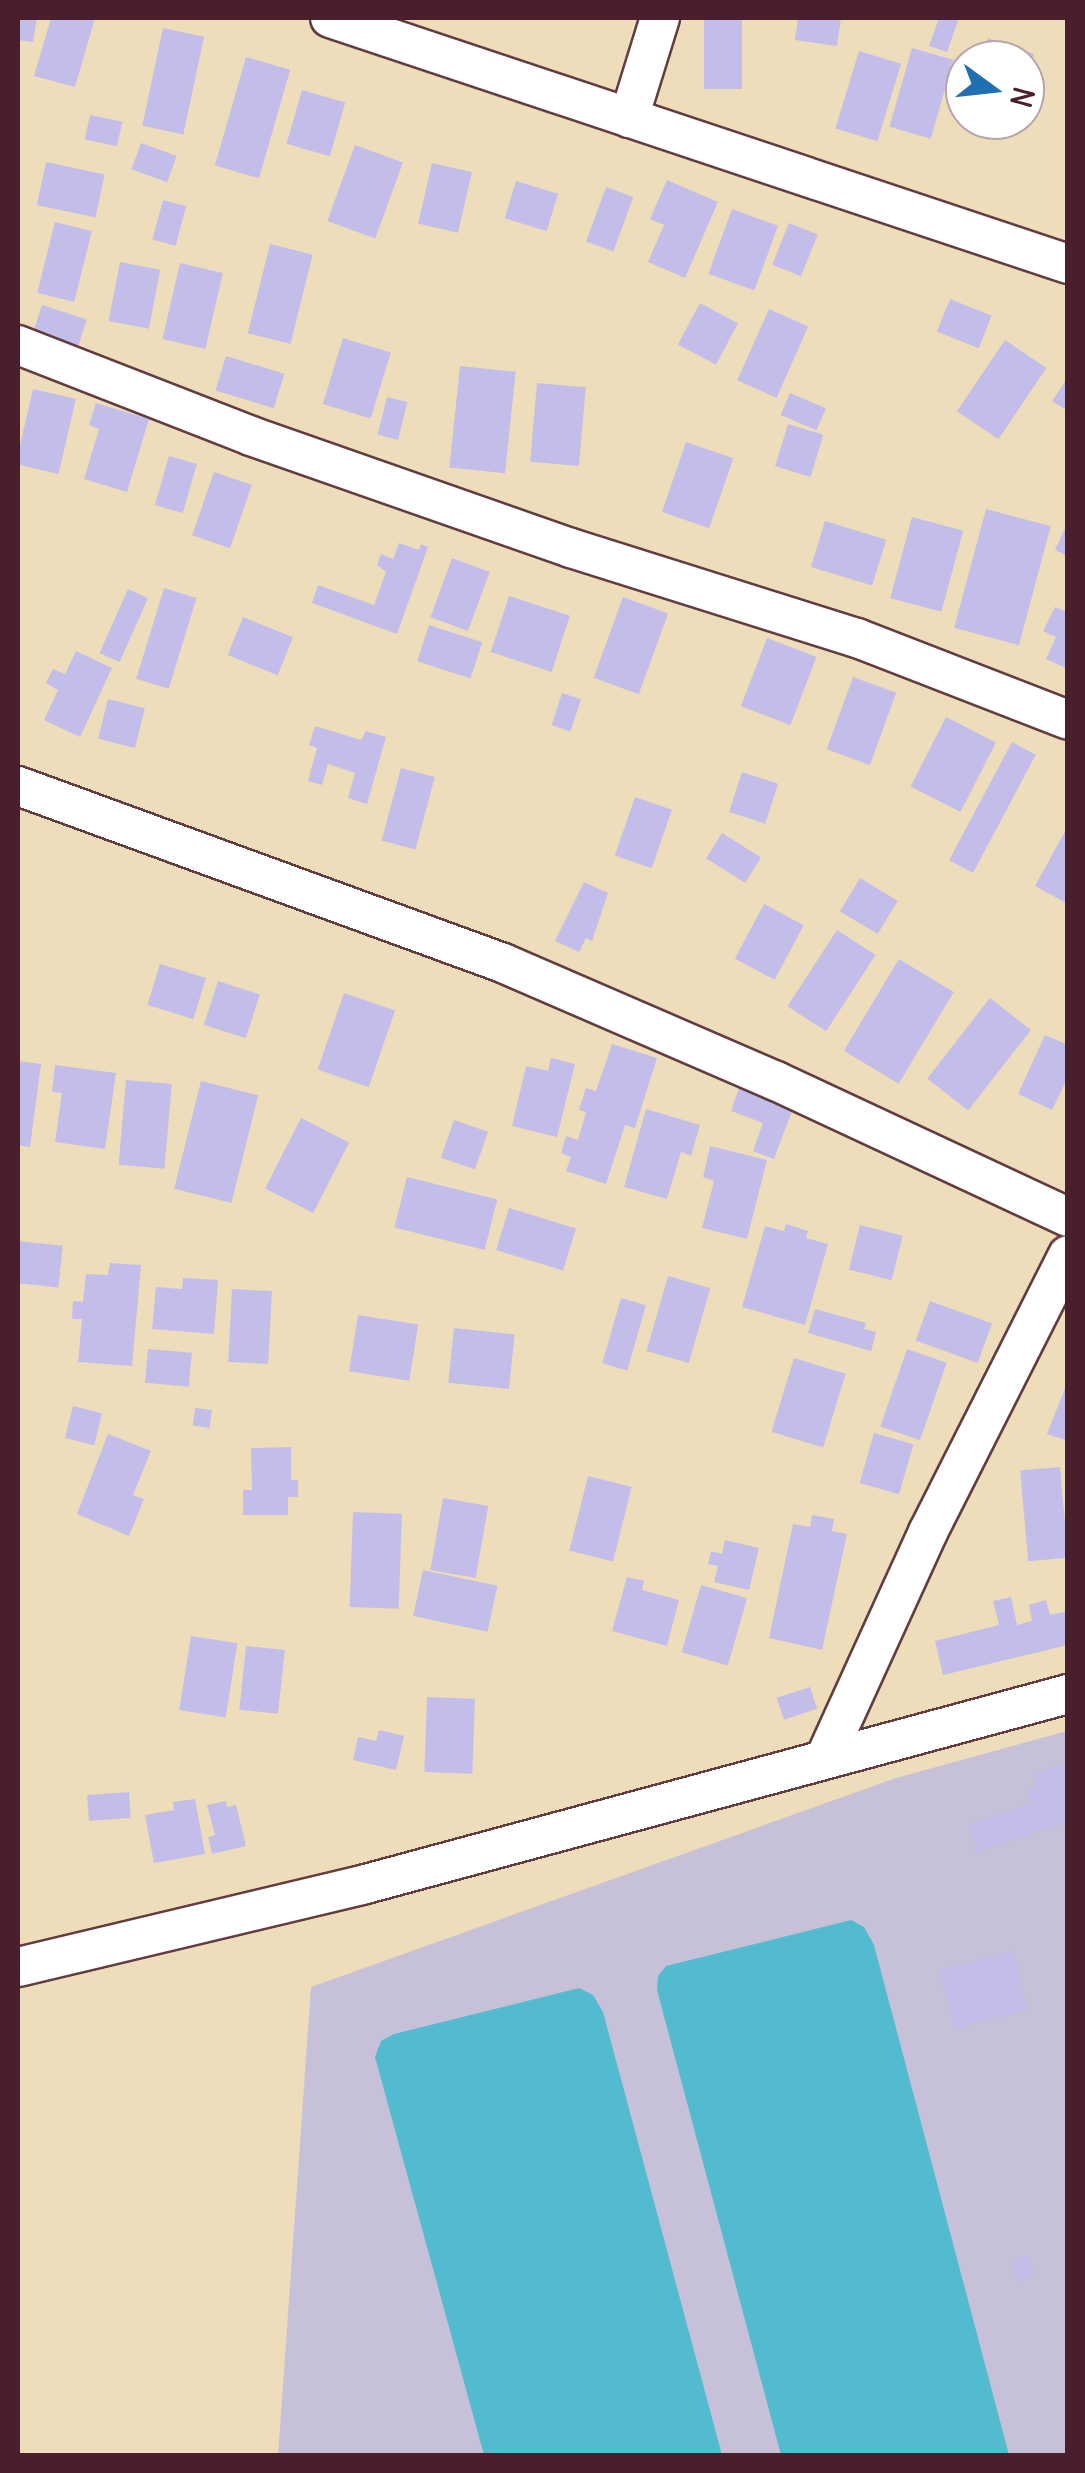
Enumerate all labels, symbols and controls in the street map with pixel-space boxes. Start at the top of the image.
north arrow [945,40,1045,140]
text: N [1002,83,1042,111]

